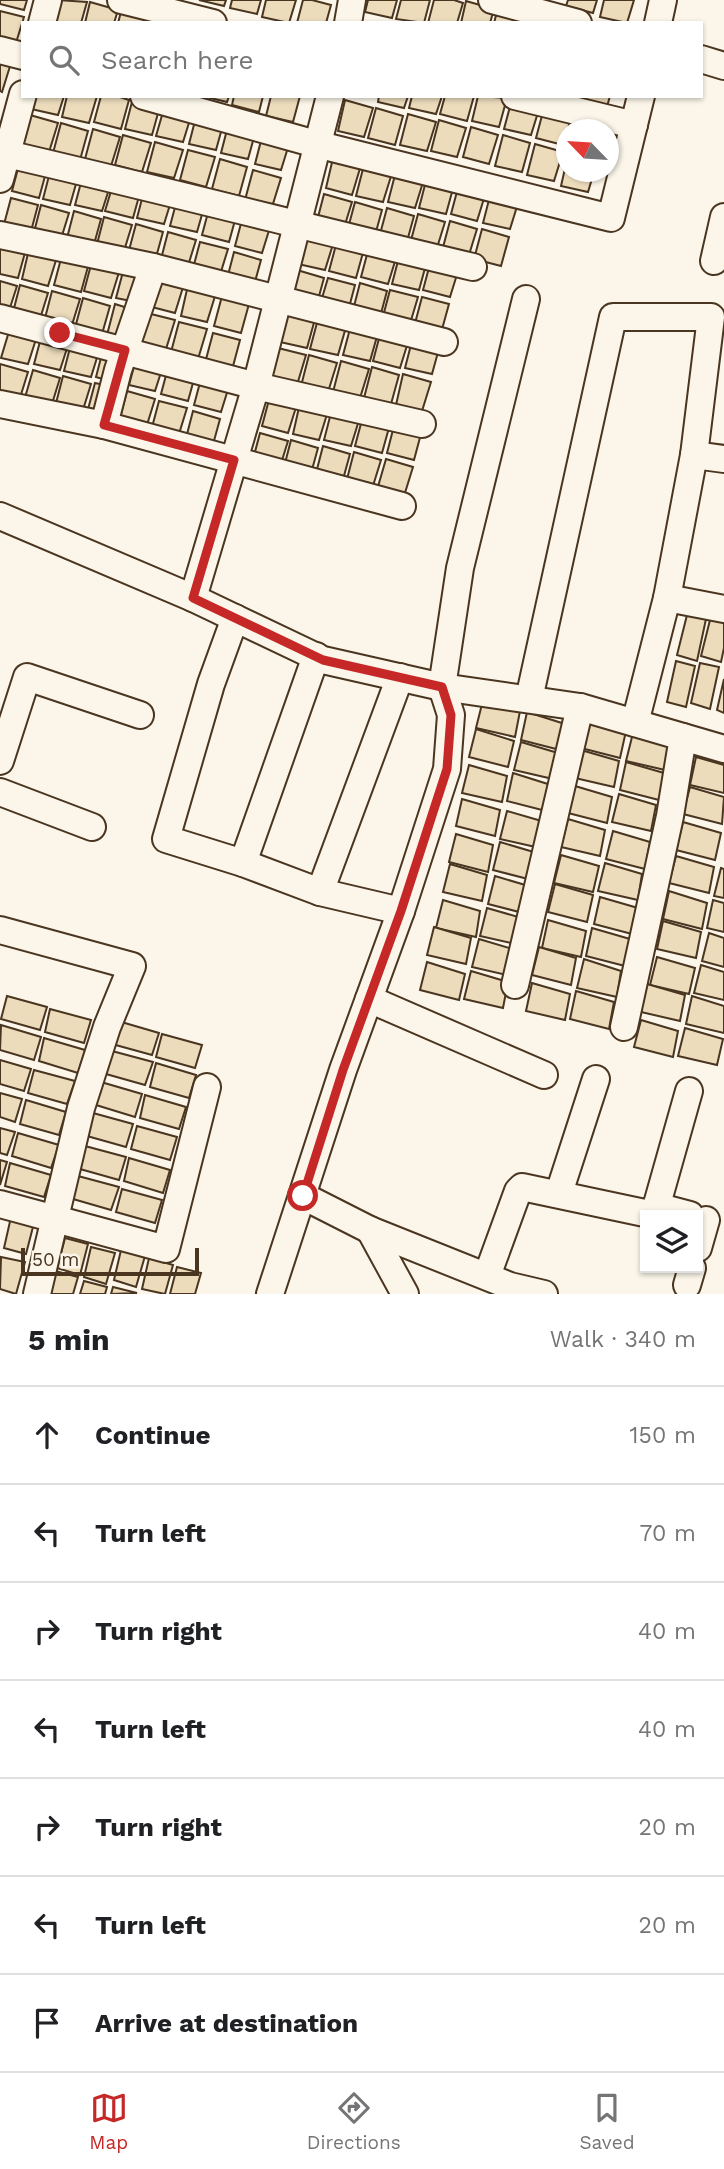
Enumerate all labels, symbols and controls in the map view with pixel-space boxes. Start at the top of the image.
search box [21,21,703,98]
icon: search [45,41,83,79]
text: Search here [101,45,253,75]
north arrow [556,119,619,182]
route end [44,317,75,348]
route start [287,1180,318,1211]
map controls [640,1210,703,1273]
button: layers [640,1210,703,1273]
scale bar [21,1245,200,1277]
text: 50 m [32,1248,79,1271]
text: 5 min [28,1322,110,1357]
text: Walk · 340 m [550,1326,696,1353]
icon: ahead [28,1416,66,1454]
text: Continue [95,1420,211,1450]
text: 150 m [630,1422,696,1449]
icon: left [28,1514,66,1552]
text: Turn left [95,1518,206,1548]
text: 70 m [639,1520,696,1547]
icon: right [28,1612,66,1650]
text: Turn right [95,1616,222,1646]
text: 40 m [638,1618,696,1645]
icon: left [28,1710,66,1748]
text: Turn left [95,1714,206,1744]
text: 40 m [638,1716,696,1743]
icon: right [28,1808,66,1846]
text: Turn right [95,1812,222,1842]
text: 20 m [639,1814,696,1841]
icon: left [28,1906,66,1944]
text: Turn left [95,1910,206,1940]
text: 20 m [639,1912,696,1939]
icon: arrive [28,2004,66,2042]
text: Arrive at destination [95,2008,358,2038]
tab: Map [89,2089,128,2154]
tab: Directions [307,2089,401,2154]
tab: Saved [579,2089,635,2154]

